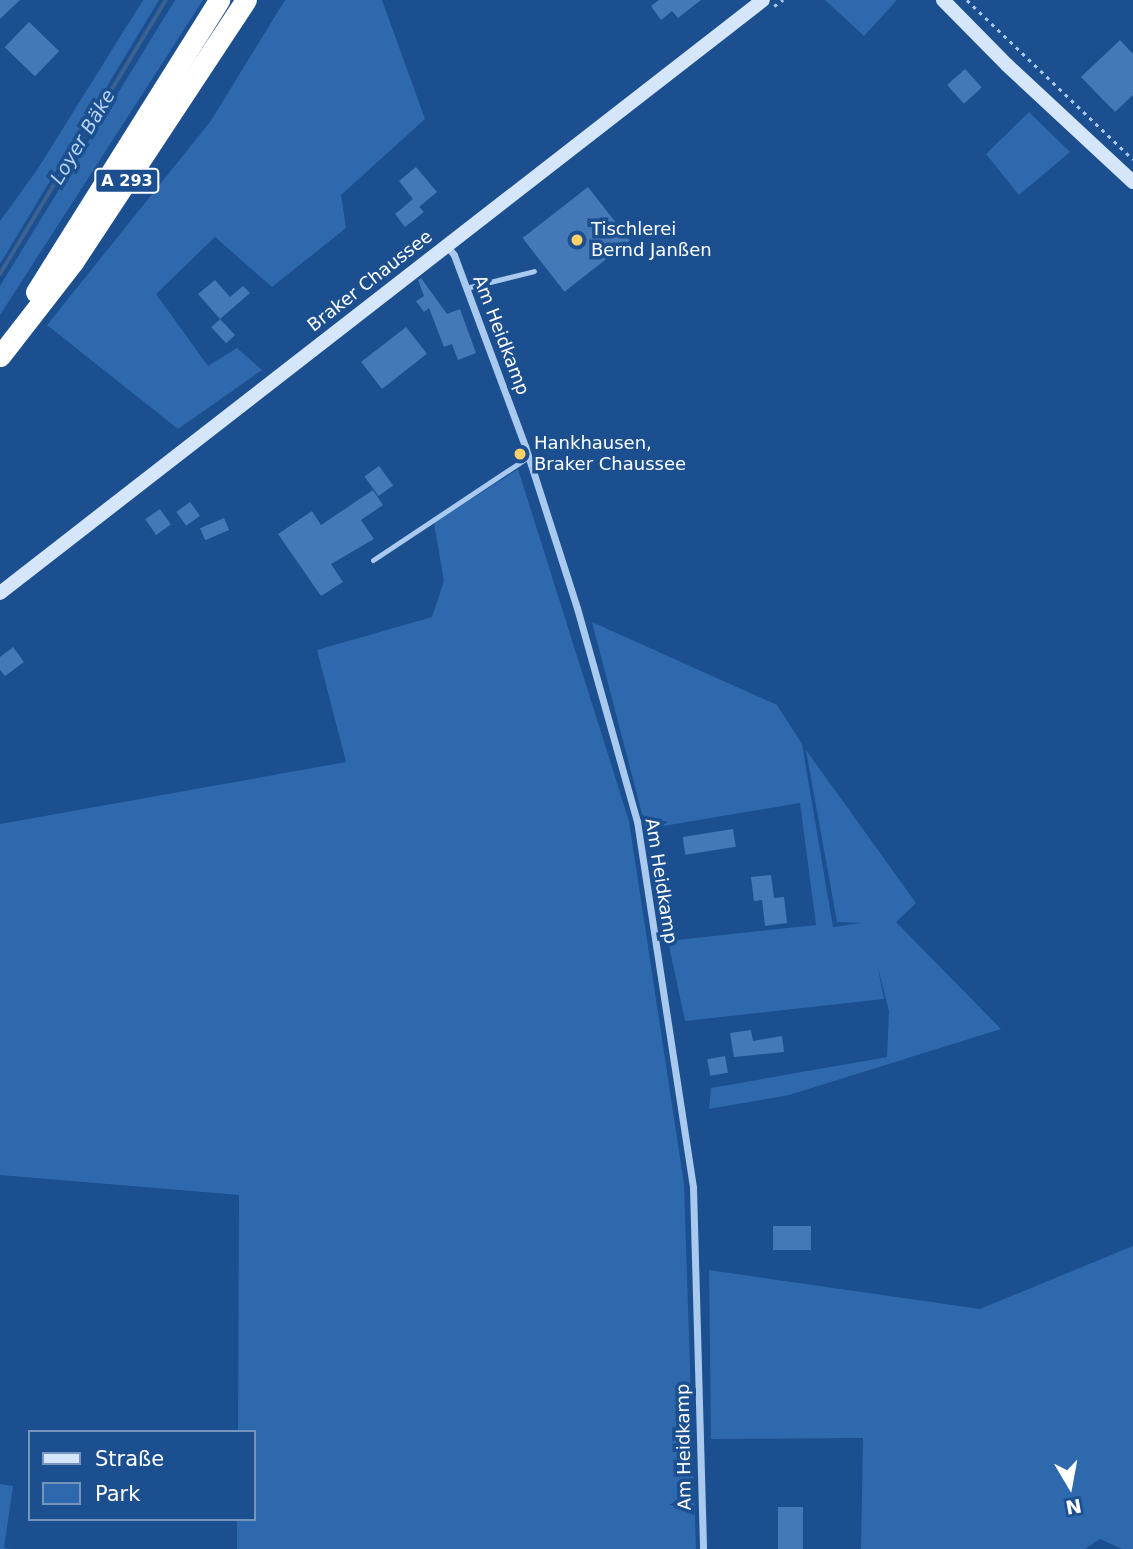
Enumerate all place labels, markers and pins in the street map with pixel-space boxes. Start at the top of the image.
place label: Tischlerei Bernd Janßen [591,219,712,262]
marker: Tischlerei Bernd Janßen [569,232,585,248]
place label: Hankhausen, Braker Chaussee [534,433,686,476]
marker: Hankhausen, Braker Chaussee [512,446,528,462]

